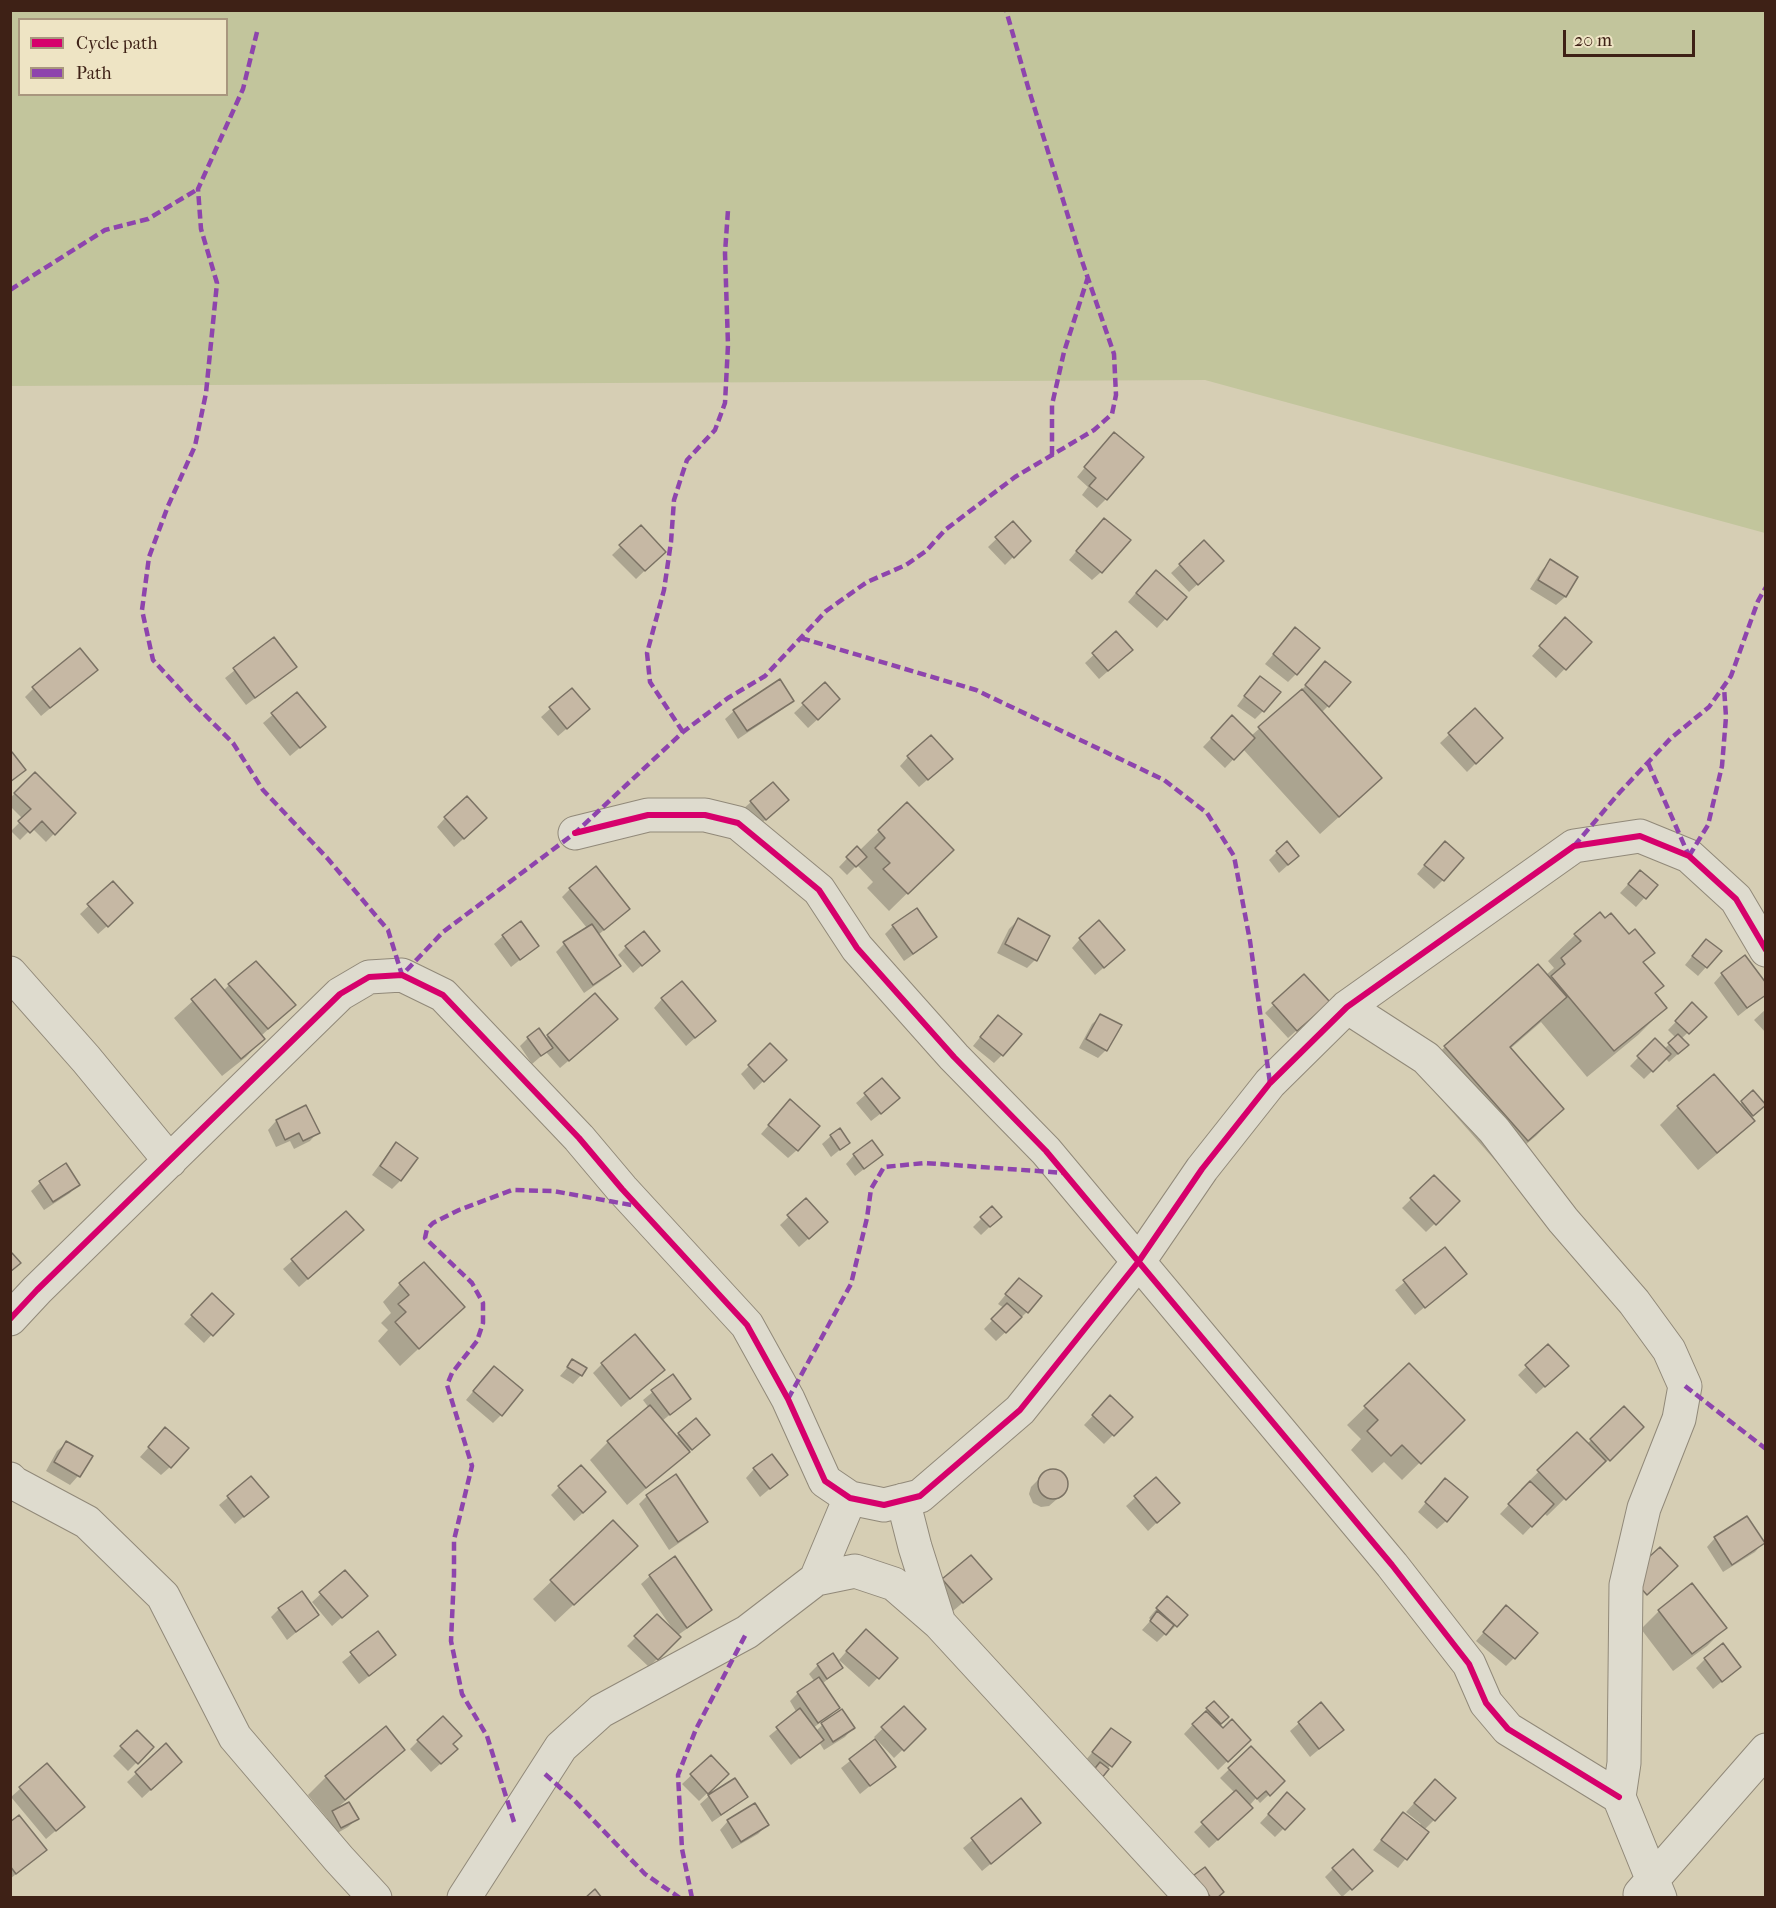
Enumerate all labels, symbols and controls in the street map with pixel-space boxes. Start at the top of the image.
legend [18,18,228,96]
scale bar [1566,18,1698,56]
text: 20 m [1574,30,1612,51]
text: Cycle path [76,33,157,54]
text: Path [76,63,112,84]

